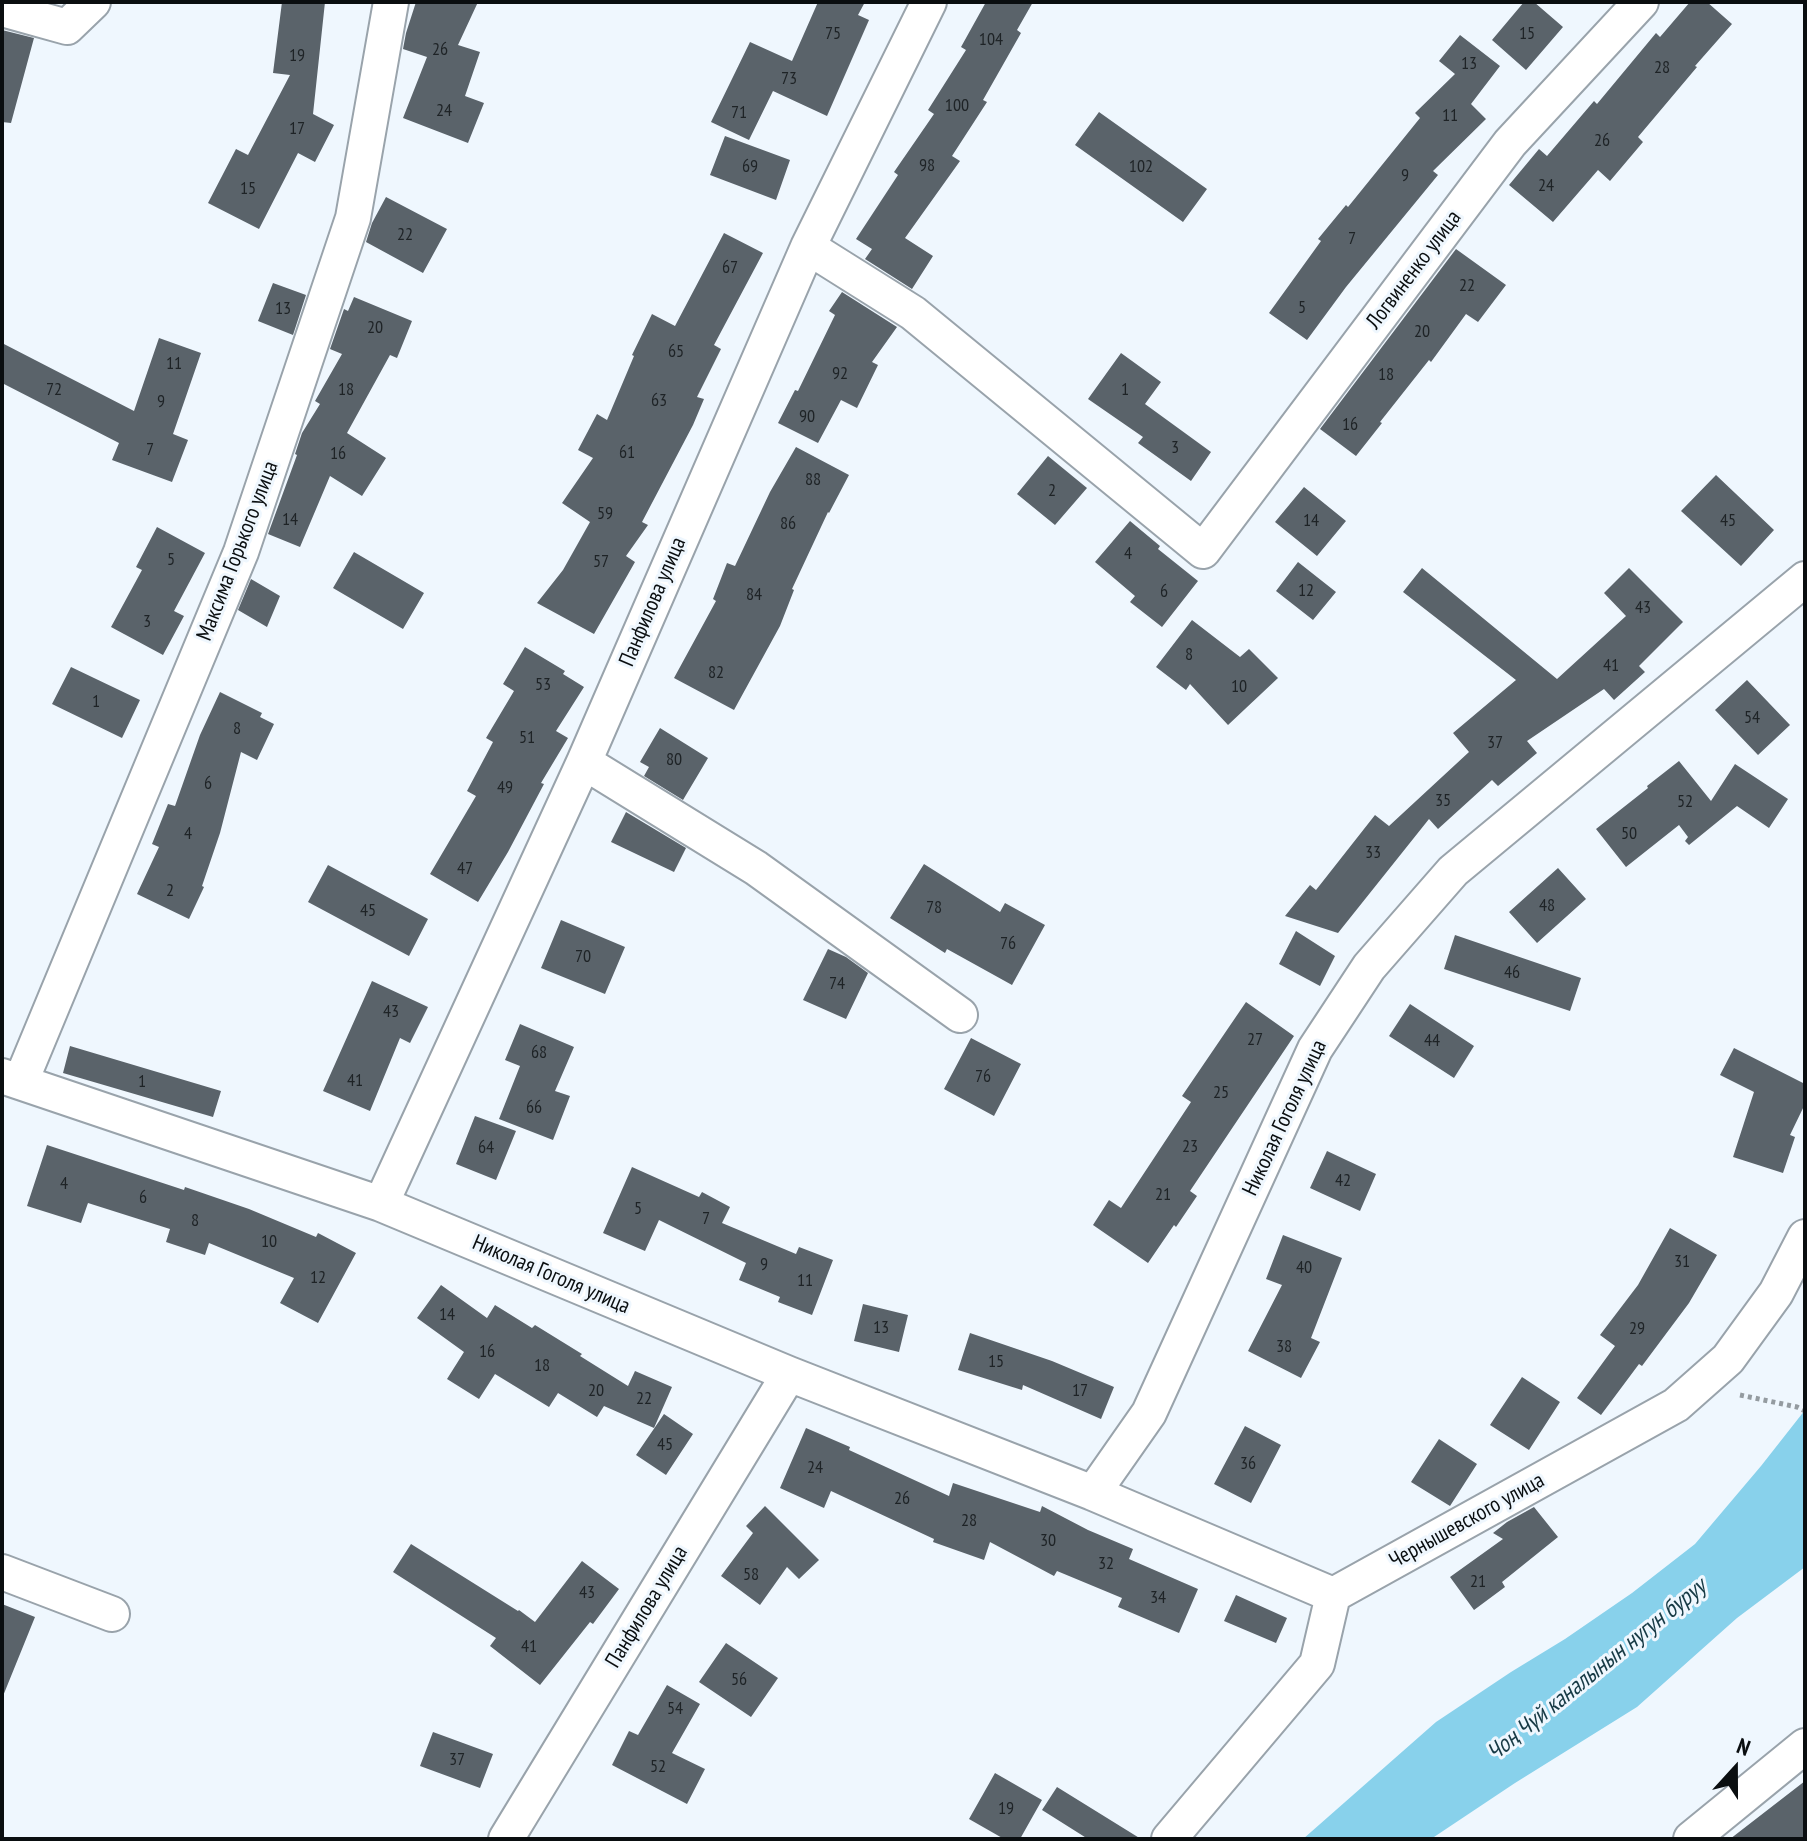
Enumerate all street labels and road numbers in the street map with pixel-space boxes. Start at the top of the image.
street label: Логвиненко улица [1361,206,1467,334]
street label: Максима Горького улица [192,457,284,645]
street label: Панфилова улица [614,534,692,670]
street label: Николая Гоголя улица [1237,1036,1333,1200]
street label: Николая Гоголя улица [468,1230,634,1320]
street label: Чернышевского улица [1385,1468,1549,1574]
street label: Панфилова улица [600,1541,694,1673]

